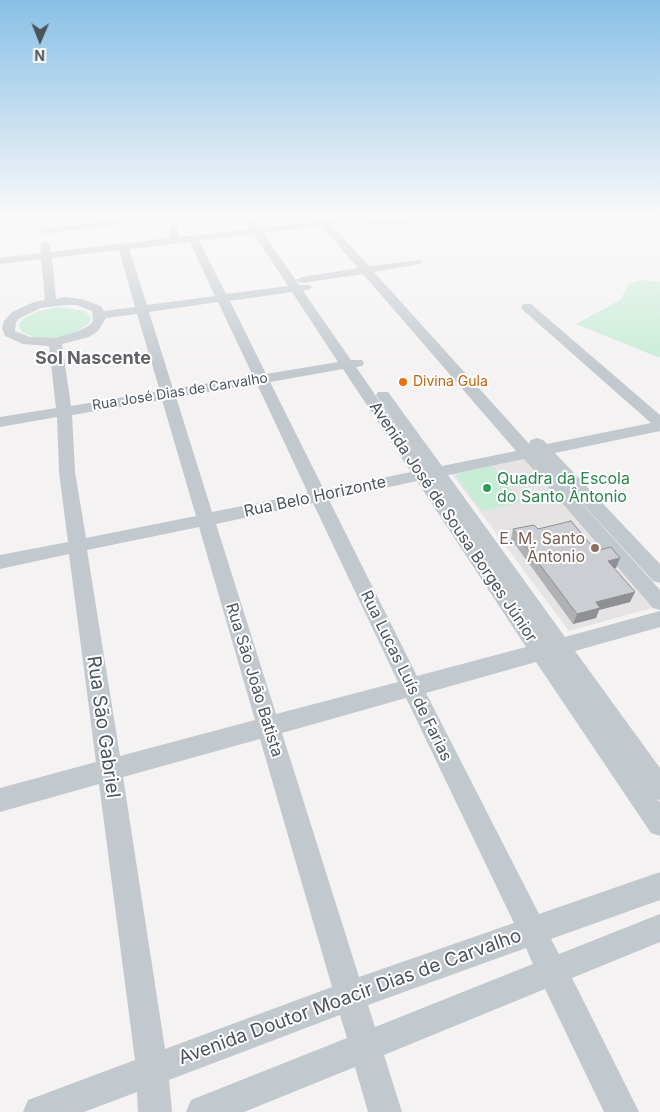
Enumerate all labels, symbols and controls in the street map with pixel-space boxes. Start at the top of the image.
north arrow [15,15,65,65]
text: N [34,47,45,64]
district label: Sol Nascente [35,348,151,370]
street label: Rua José Dias de Carvalho [91,370,269,414]
place label: Divina Gula [413,374,488,390]
marker: Divina Gula [397,376,409,388]
street label: Avenida José de Sousa Borges Júnior [365,398,541,646]
place label: Quadra da Escola do Santo Ântonio [497,469,630,507]
street label: Rua Belo Horizonte [242,473,388,521]
marker: Quadra da Escola do Santo Ântonio [481,482,493,494]
place label: E. M. Santo Ãntonio [499,529,585,567]
marker: E. M. Santo Ãntonio [589,542,601,554]
street label: Rua Lucas Luís de Farias [356,588,456,764]
street label: Rua São João Batista [221,601,287,759]
street label: Rua São Gabriel [82,654,124,800]
street label: Avenida Doutor Moacir Dias de Carvalho [175,924,525,1070]

